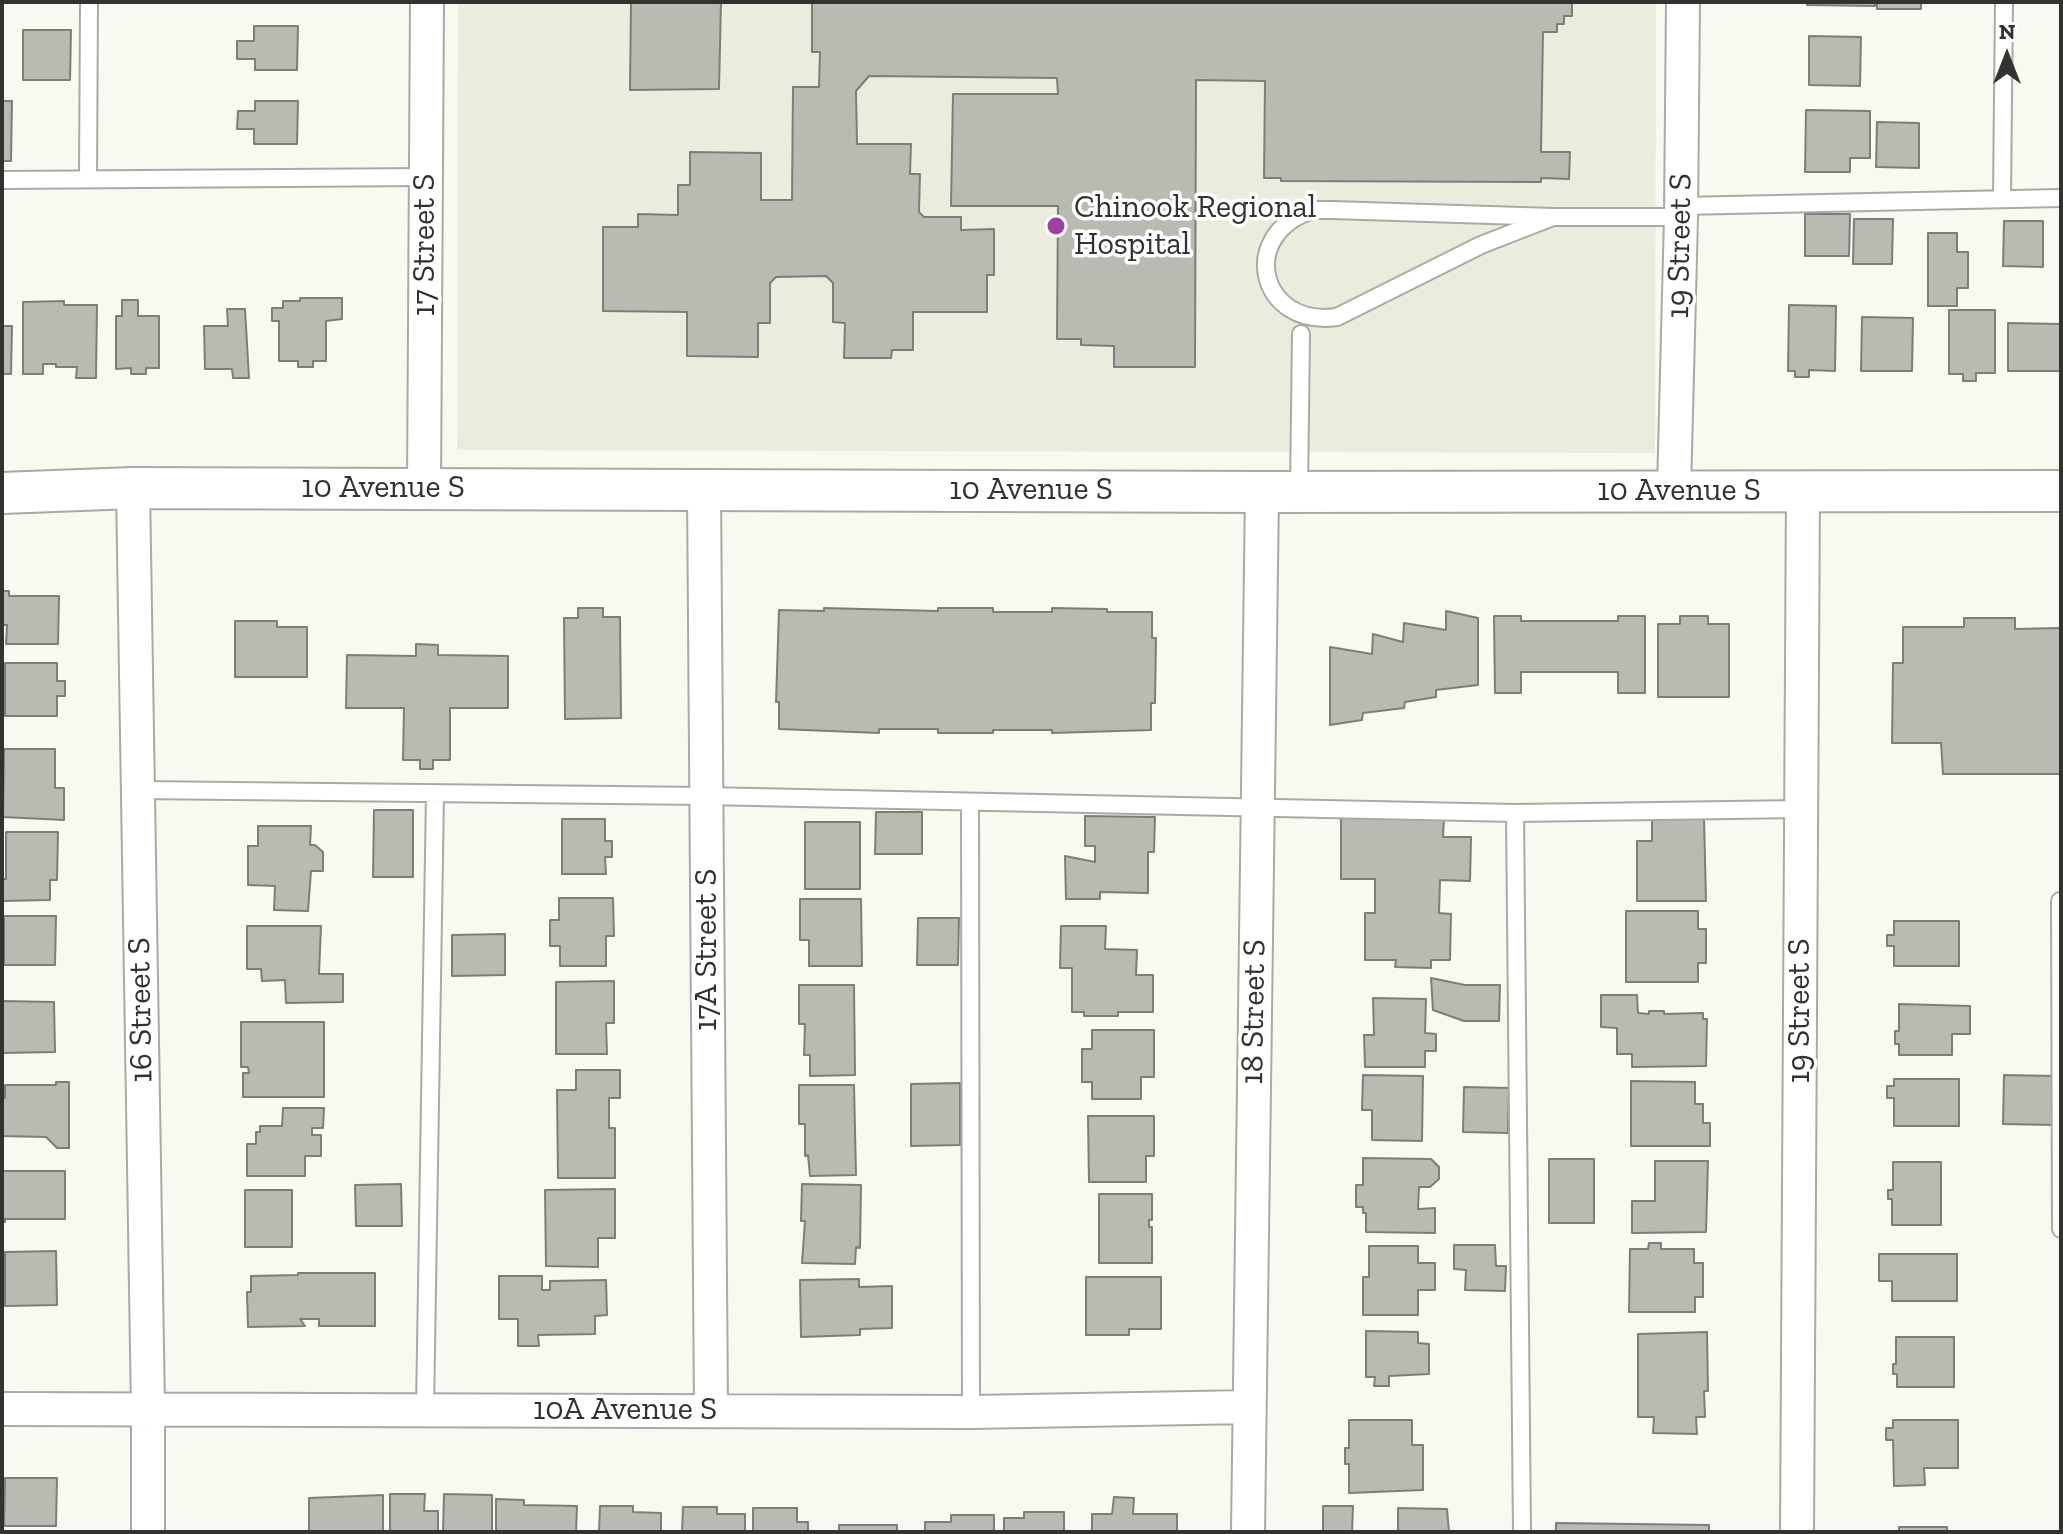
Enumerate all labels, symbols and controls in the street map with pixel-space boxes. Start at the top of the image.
north arrow [1967,16,2047,96]
text: N [1999,18,2015,45]
street label: 19 Street S [1660,173,1700,319]
street label: 17 Street S [406,174,444,316]
place label: Chinook Regional Hospital [1074,189,1316,264]
marker: Chinook Regional Hospital [1045,215,1067,237]
street label: 10 Avenue S [301,469,465,507]
street label: 10 Avenue S [949,471,1113,509]
street label: 10 Avenue S [1597,472,1761,510]
street label: 17A Street S [688,869,726,1031]
street label: 16 Street S [121,937,161,1083]
street label: 19 Street S [1781,938,1819,1084]
street label: 18 Street S [1234,939,1274,1085]
street label: 10A Avenue S [533,1391,717,1429]

